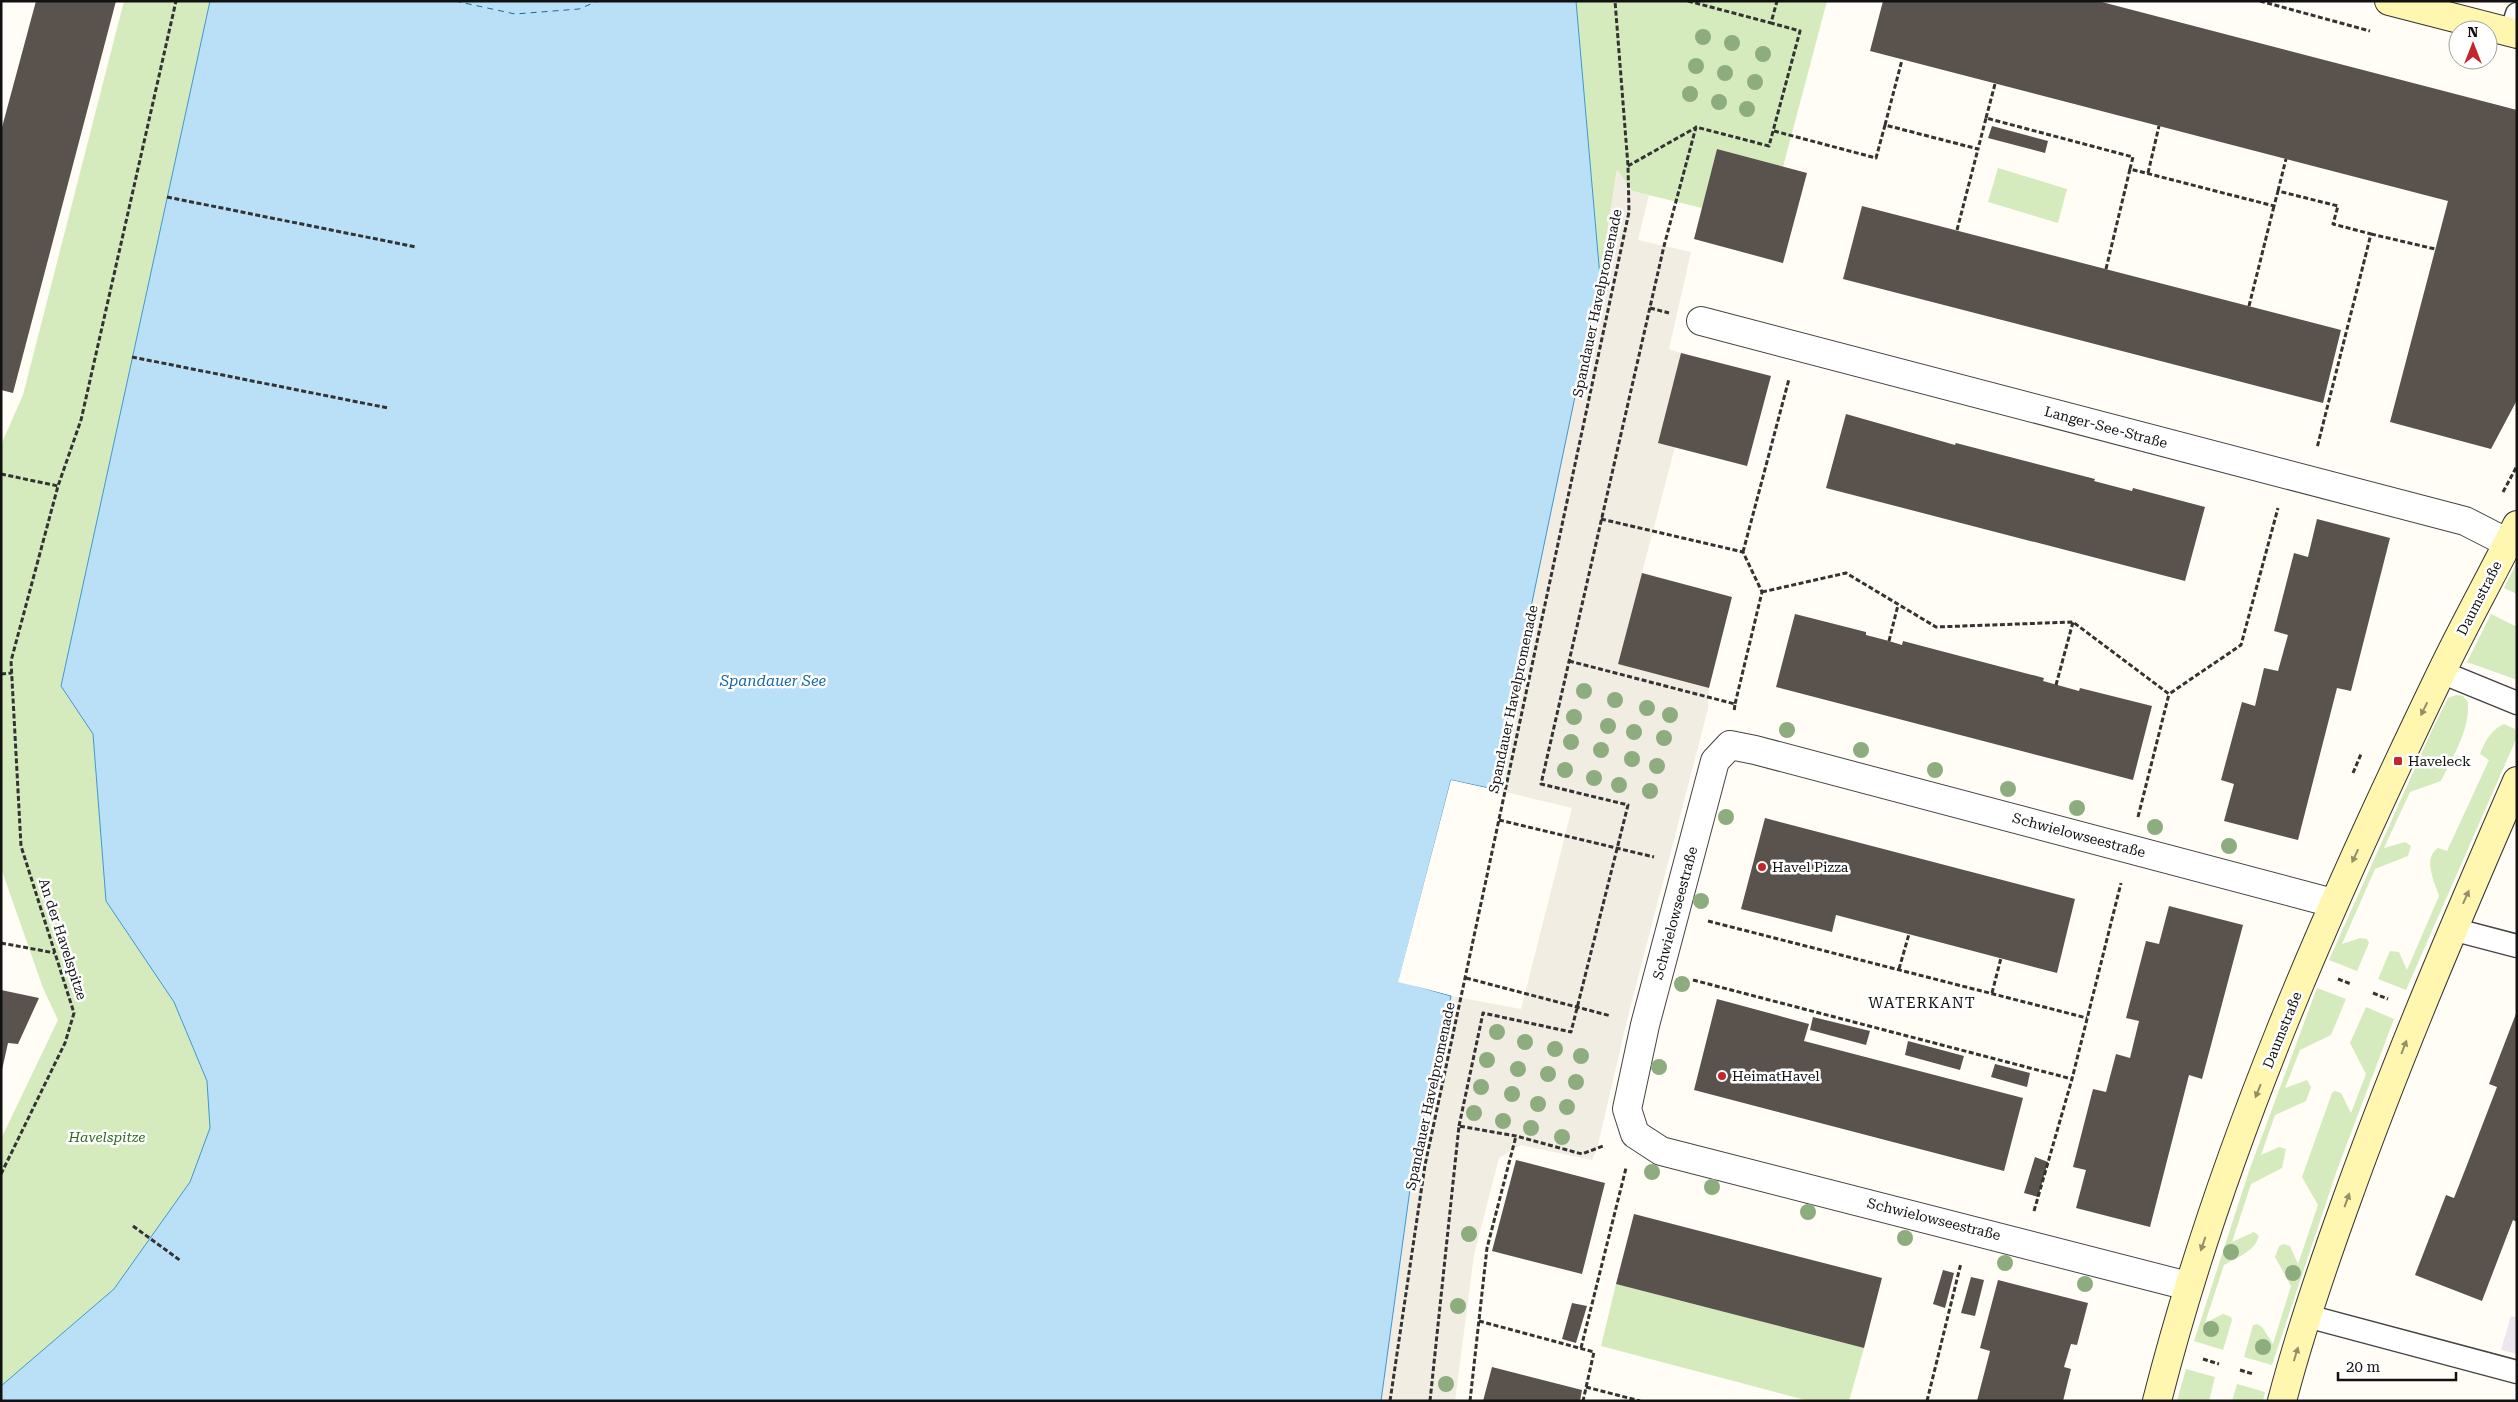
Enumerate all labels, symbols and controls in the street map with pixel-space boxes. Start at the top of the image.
north arrow [2448,20,2498,70]
text: N [2468,24,2479,40]
street label: Spandauer Havelpromenade [1569,207,1625,399]
street label: Langer-See-Straße [2043,403,2170,451]
street label: Daumstraße [2453,558,2505,638]
street label: Spandauer Havelpromenade [1485,603,1541,795]
water label: Spandauer See [719,672,826,690]
one-way arrow [2419,702,2427,716]
place label: Haveleck [2408,753,2471,769]
marker: Haveleck [2392,755,2404,767]
street label: Schwielowseestraße [2011,810,2147,861]
street label: Schwielowseestraße [1650,845,1701,981]
one-way arrow [2350,849,2358,863]
place label: Havel Pizza [1772,859,1849,875]
marker: Havel Pizza [1756,861,1768,873]
street label: An der Havelspitze [36,876,90,1002]
one-way arrow [2462,889,2470,904]
street label: Daumstraße [2259,989,2305,1071]
district label: WATERKANT [1868,994,1976,1012]
street label: Spandauer Havelpromenade [1402,1000,1458,1192]
one-way arrow [2401,1040,2408,1055]
place label: HeimatHavel [1732,1068,1820,1084]
marker: HeimatHavel [1716,1070,1728,1082]
one-way arrow [2254,1084,2262,1099]
park label: Havelspitze [68,1129,145,1145]
one-way arrow [2344,1192,2351,1207]
street label: Schwielowseestraße [1866,1195,2003,1243]
one-way arrow [2199,1236,2206,1251]
one-way arrow [2292,1346,2300,1361]
scale bar [2338,1350,2456,1382]
text: 20 m [2346,1358,2381,1376]

